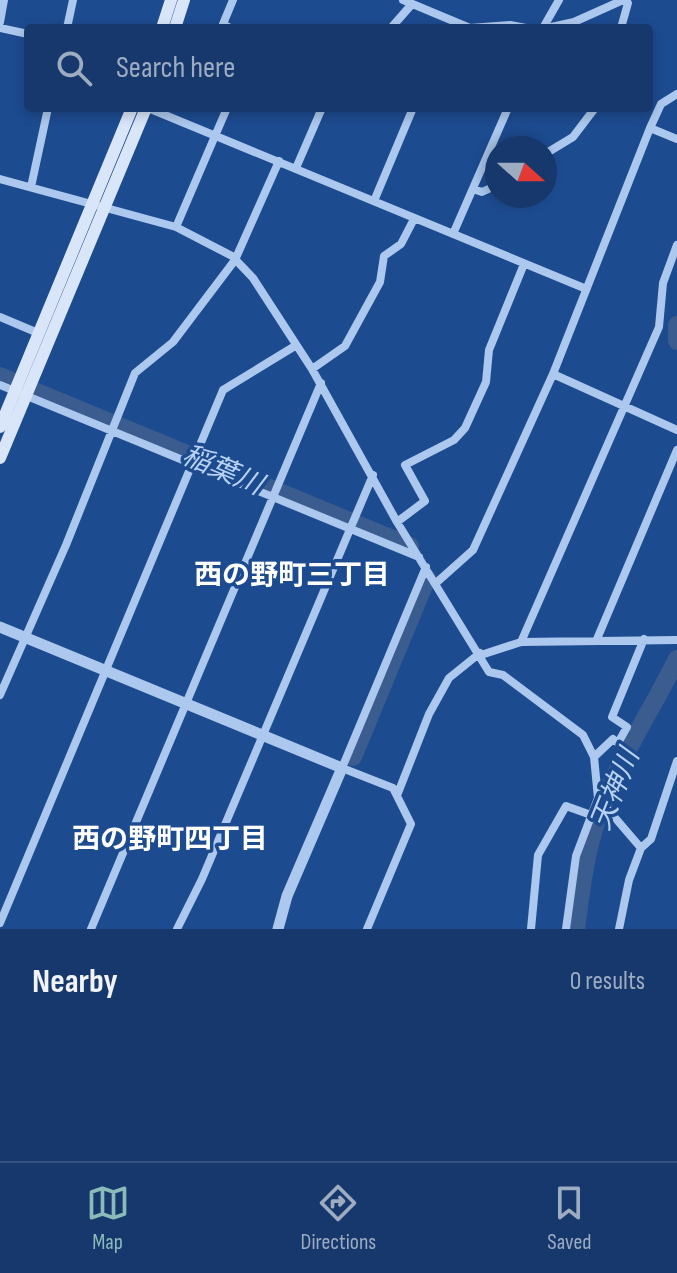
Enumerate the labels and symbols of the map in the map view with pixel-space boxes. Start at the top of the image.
north arrow [485,136,557,208]
water label: 稲葉川 [177,439,270,503]
district label: 西の野町三丁目 [194,559,390,592]
water label: 天神川 [584,742,648,835]
district label: 西の野町四丁目 [72,823,268,856]

